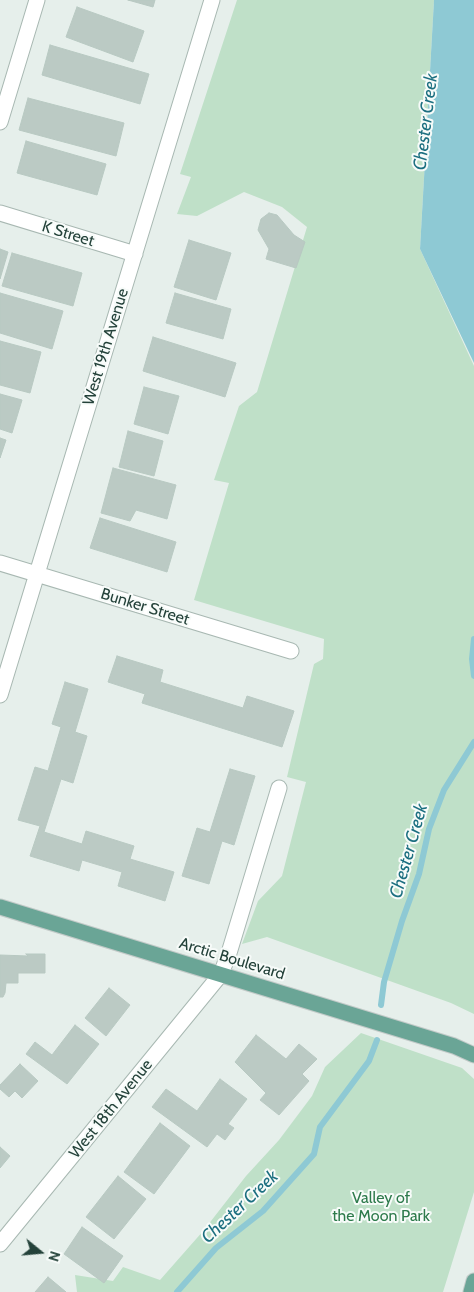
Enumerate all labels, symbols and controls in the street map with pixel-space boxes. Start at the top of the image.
water label: Chester Creek [409,72,443,172]
street label: K Street [39,217,97,251]
street label: West 19th Avenue [79,286,133,408]
street label: Bunker Street [98,584,192,630]
water label: Chester Creek [385,801,433,901]
street label: Arctic Boulevard [177,934,287,984]
street label: West 18th Avenue [65,1056,157,1162]
water label: Chester Creek [197,1166,283,1248]
park label: Valley of the Moon Park [332,1188,430,1226]
north arrow [15,1227,65,1277]
text: N [44,1249,64,1264]

